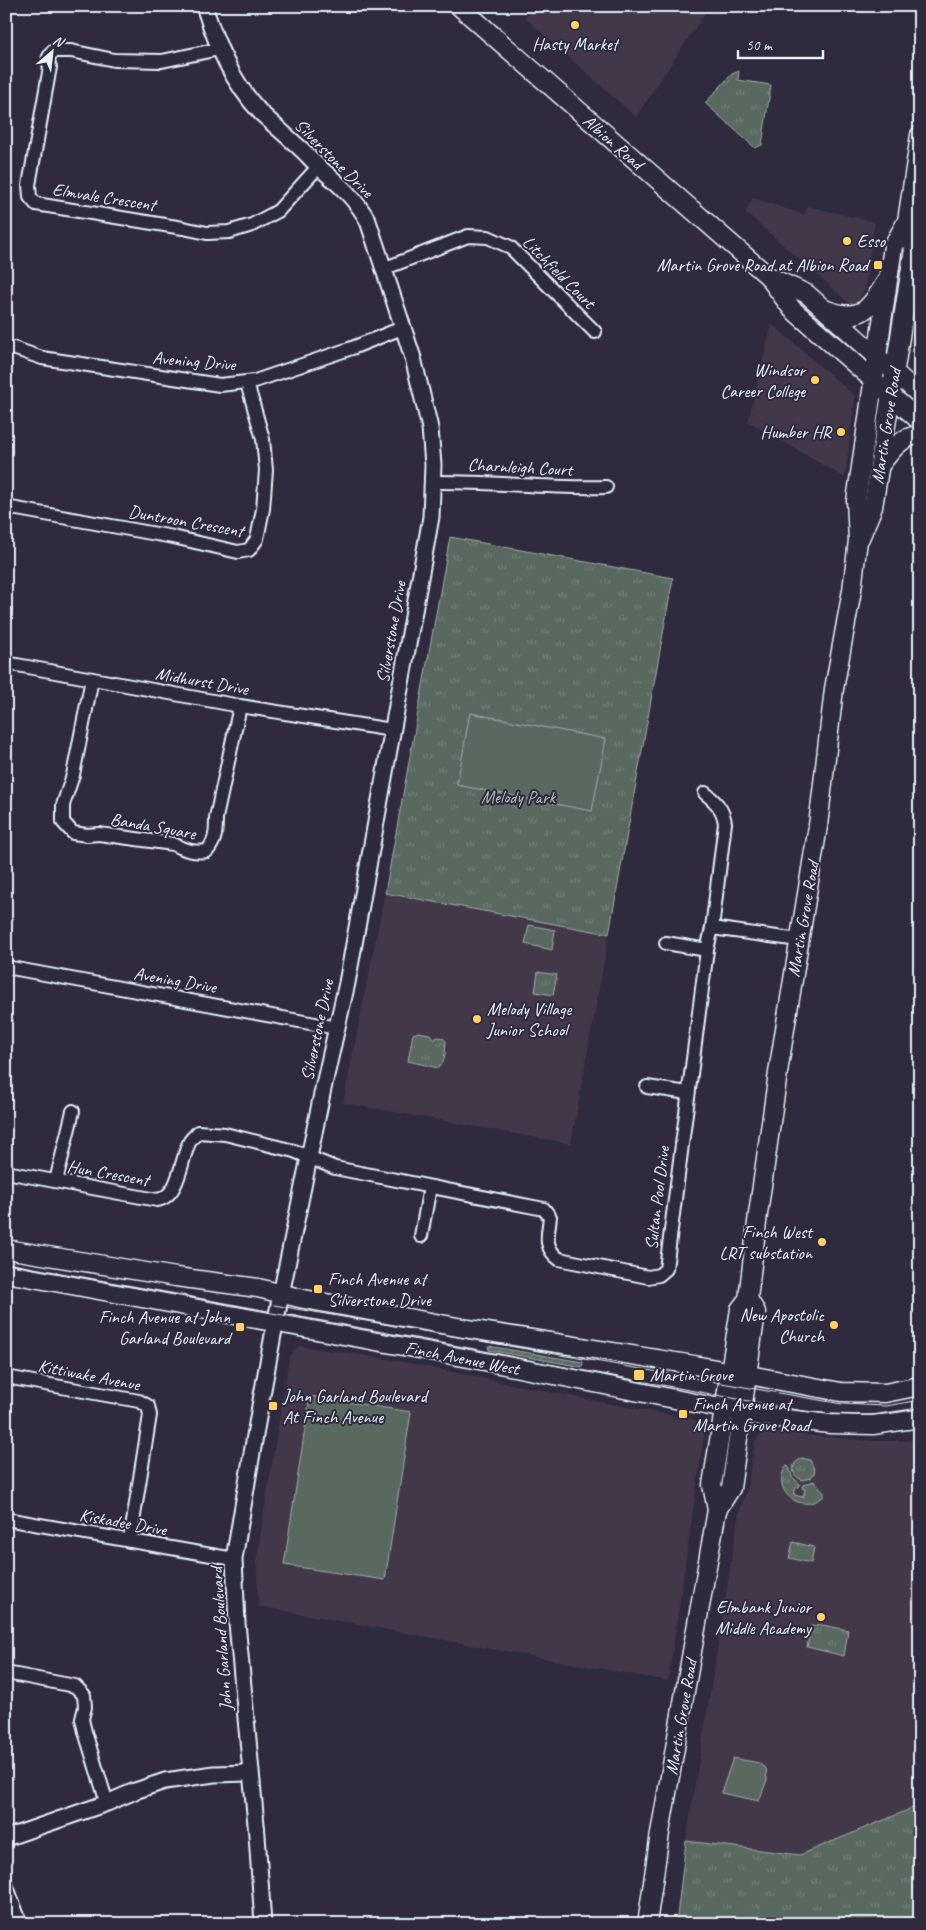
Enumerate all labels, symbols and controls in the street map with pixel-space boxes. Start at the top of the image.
marker: Hasty Market [569,19,581,31]
north arrow [28,28,78,78]
scale bar [738,28,824,60]
text: N [50,31,68,52]
place label: Hasty Market [532,33,621,55]
text: 50 m [746,36,773,55]
street label: Albion Road [578,110,650,176]
street label: Silverstone Drive [290,114,379,203]
street label: Elmvale Crescent [51,178,160,216]
place label: Esso [857,230,887,252]
street label: Litchfield Court [518,231,602,315]
marker: Esso [841,235,853,247]
place label: Martin Grove Road at Albion Road [657,254,871,276]
marker: Martin Grove Road at Albion Road [872,259,884,271]
street label: Avening Drive [152,346,238,376]
place label: Windsor Career College [721,359,808,402]
street label: Martin Grove Road [866,364,906,485]
marker: Windsor Career College [809,374,821,386]
place label: Humber HR [761,421,833,443]
marker: Humber HR [835,426,847,438]
street label: Charnleigh Court [467,453,575,481]
street label: Duntroon Crescent [127,500,248,542]
street label: Silverstone Drive [371,578,411,685]
street label: Midhurst Drive [154,662,251,700]
park label: Melody Park [481,786,556,808]
street label: Banda Square [109,808,199,845]
street label: Martin Grove Road [782,857,824,978]
street label: Avening Drive [132,962,219,998]
street label: Silverstone Drive [296,976,339,1083]
place label: Melody Village Junior School [486,998,572,1041]
marker: Melody Village Junior School [471,1013,483,1025]
street label: Sultan Pool Drive [640,1144,674,1251]
street label: Hun Crescent [65,1155,154,1192]
place label: Finch West LRT substation [719,1221,814,1264]
marker: Finch West LRT substation [816,1236,828,1248]
place label: Finch Avenue at Silverstone Drive [328,1268,432,1311]
marker: Finch Avenue at Silverstone Drive [312,1283,324,1295]
place label: New Apostolic Church [740,1304,826,1347]
place label: Finch Avenue at John Garland Boulevard [99,1306,233,1349]
marker: New Apostolic Church [828,1319,840,1331]
marker: Finch Avenue at John Garland Boulevard [234,1321,246,1333]
street label: Finch Avenue West [403,1336,523,1380]
street label: Kittiwake Avenue [36,1354,143,1396]
place label: Martin Grove [650,1364,734,1386]
marker: Martin Grove [632,1368,646,1382]
place label: John Garland Boulevard At Finch Avenue [282,1385,430,1428]
place label: Finch Avenue at Martin Grove Road [693,1393,813,1436]
marker: John Garland Boulevard At Finch Avenue [267,1400,279,1412]
marker: Finch Avenue at Martin Grove Road [677,1408,689,1420]
street label: Kiskadee Drive [78,1504,169,1541]
street label: John Garland Boulevard [205,1564,237,1712]
place label: Elmbank Junior Middle Academy [715,1596,814,1639]
marker: Elmbank Junior Middle Academy [815,1611,827,1623]
street label: Martin Grove Road [660,1655,702,1776]

